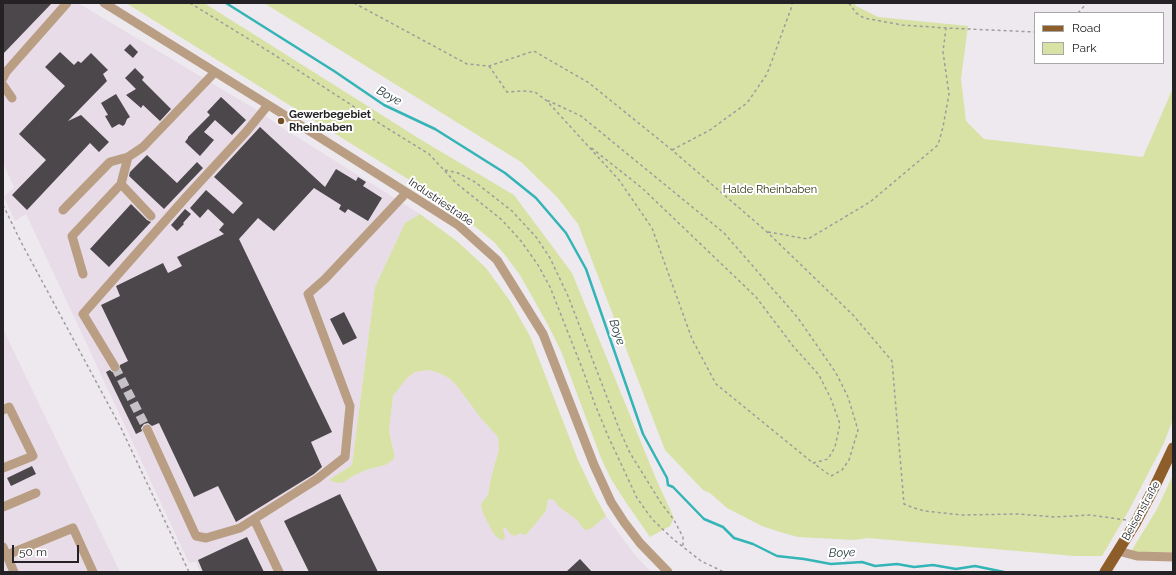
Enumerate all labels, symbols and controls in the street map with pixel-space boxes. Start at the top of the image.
legend [1034,12,1164,64]
text: Road [1072,21,1101,35]
text: Park [1072,41,1097,55]
water label: Boye [374,83,404,109]
place label: Gewerbegebiet Rheinbaben [289,108,371,134]
marker: Gewerbegebiet Rheinbaben [276,116,286,126]
street label: Industriestraße [406,175,476,229]
park label: Halde Rheinbaben [723,183,817,197]
water label: Boye [606,317,628,347]
street label: Beisenstraße [1119,479,1163,543]
scale bar [14,537,81,563]
text: 50 m [19,545,47,559]
water label: Boye [828,545,856,561]

